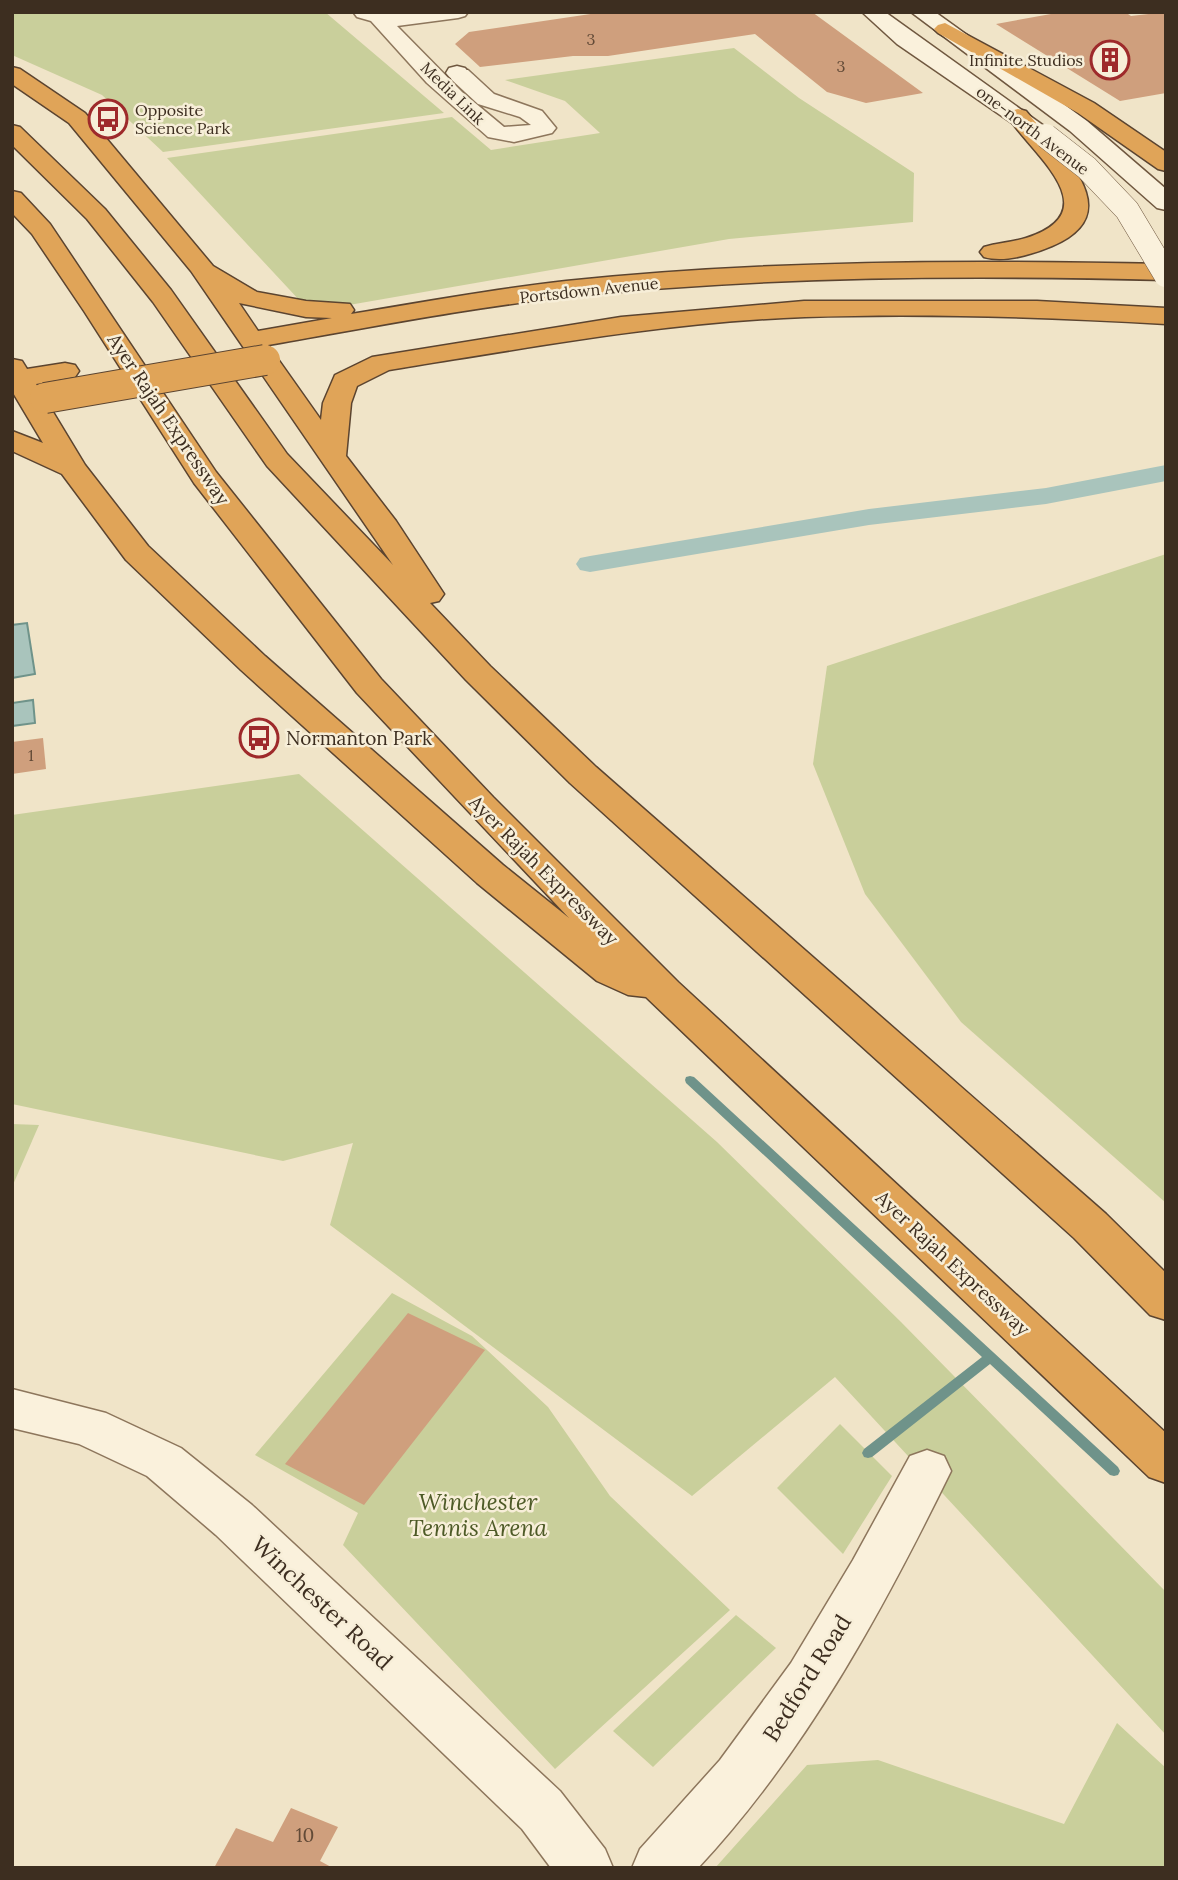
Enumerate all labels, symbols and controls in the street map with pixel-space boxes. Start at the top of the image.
house number: 3 [587,29,596,49]
building icon: Infinite Studios [1089,39,1131,81]
place label: Infinite Studios [969,50,1083,70]
house number: 3 [837,56,846,76]
street label: Media Link [417,57,490,129]
street label: one-north Avenue [973,81,1094,179]
bus stop icon: Opposite Science Park [87,98,129,140]
place label: Opposite Science Park [135,100,230,138]
street label: Portsdown Avenue [519,273,660,307]
street label: Ayer Rajah Expressway [102,328,235,509]
bus stop icon: Normanton Park [238,717,280,759]
place label: Normanton Park [286,726,433,750]
house number: 1 [28,745,34,765]
street label: Ayer Rajah Expressway [463,789,624,950]
street label: Ayer Rajah Expressway [870,1185,1035,1341]
park label: Winchester Tennis Arena [409,1487,548,1542]
street label: Winchester Road [246,1530,399,1676]
street label: Bedford Road [756,1609,857,1747]
house number: 10 [296,1823,314,1847]

